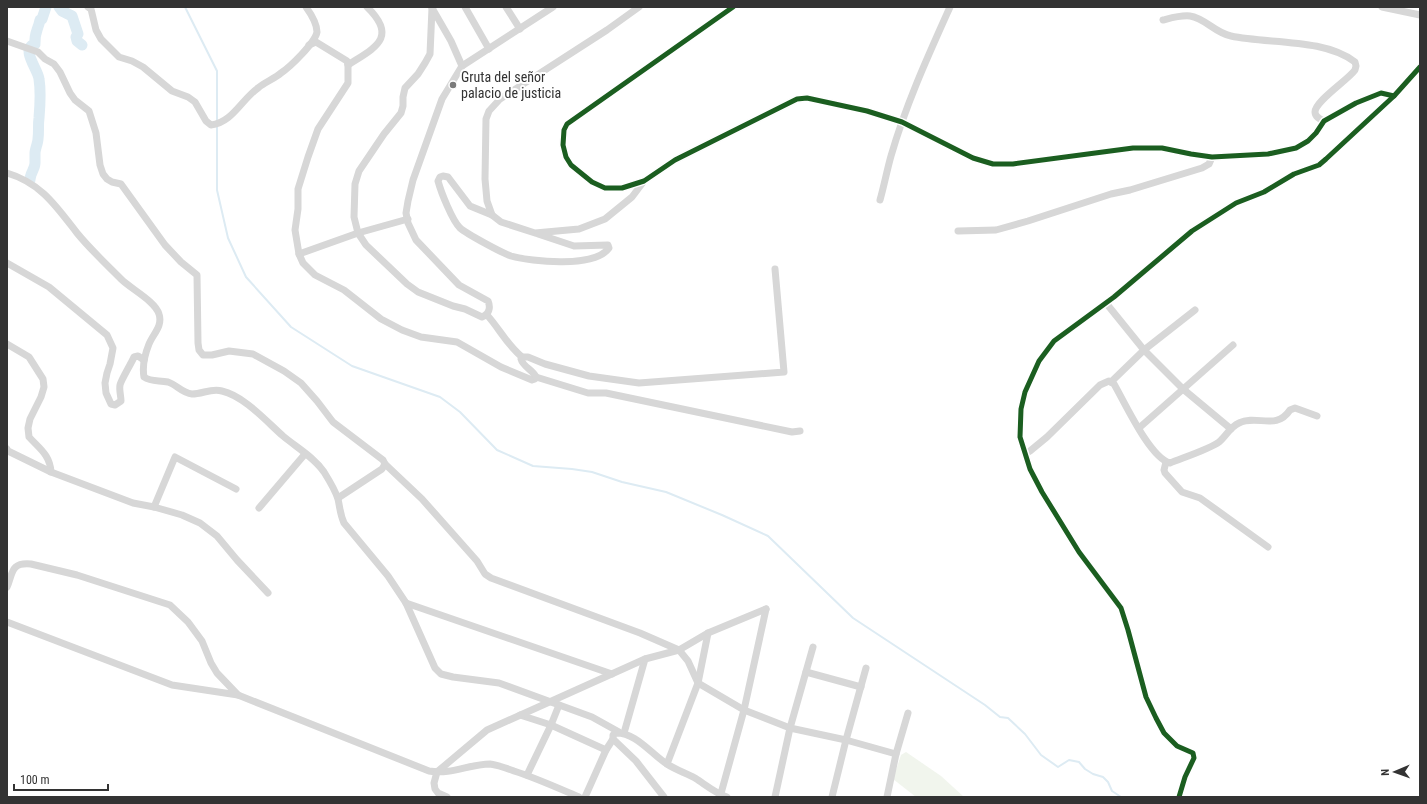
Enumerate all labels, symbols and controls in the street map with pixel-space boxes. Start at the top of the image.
place label: Gruta del señor palacio de justicia [461,69,561,101]
marker: Gruta del señor palacio de justicia [448,80,458,90]
north arrow [1375,752,1415,792]
scale bar [14,766,108,792]
text: N [1379,768,1392,776]
text: 100 m [20,773,50,787]

